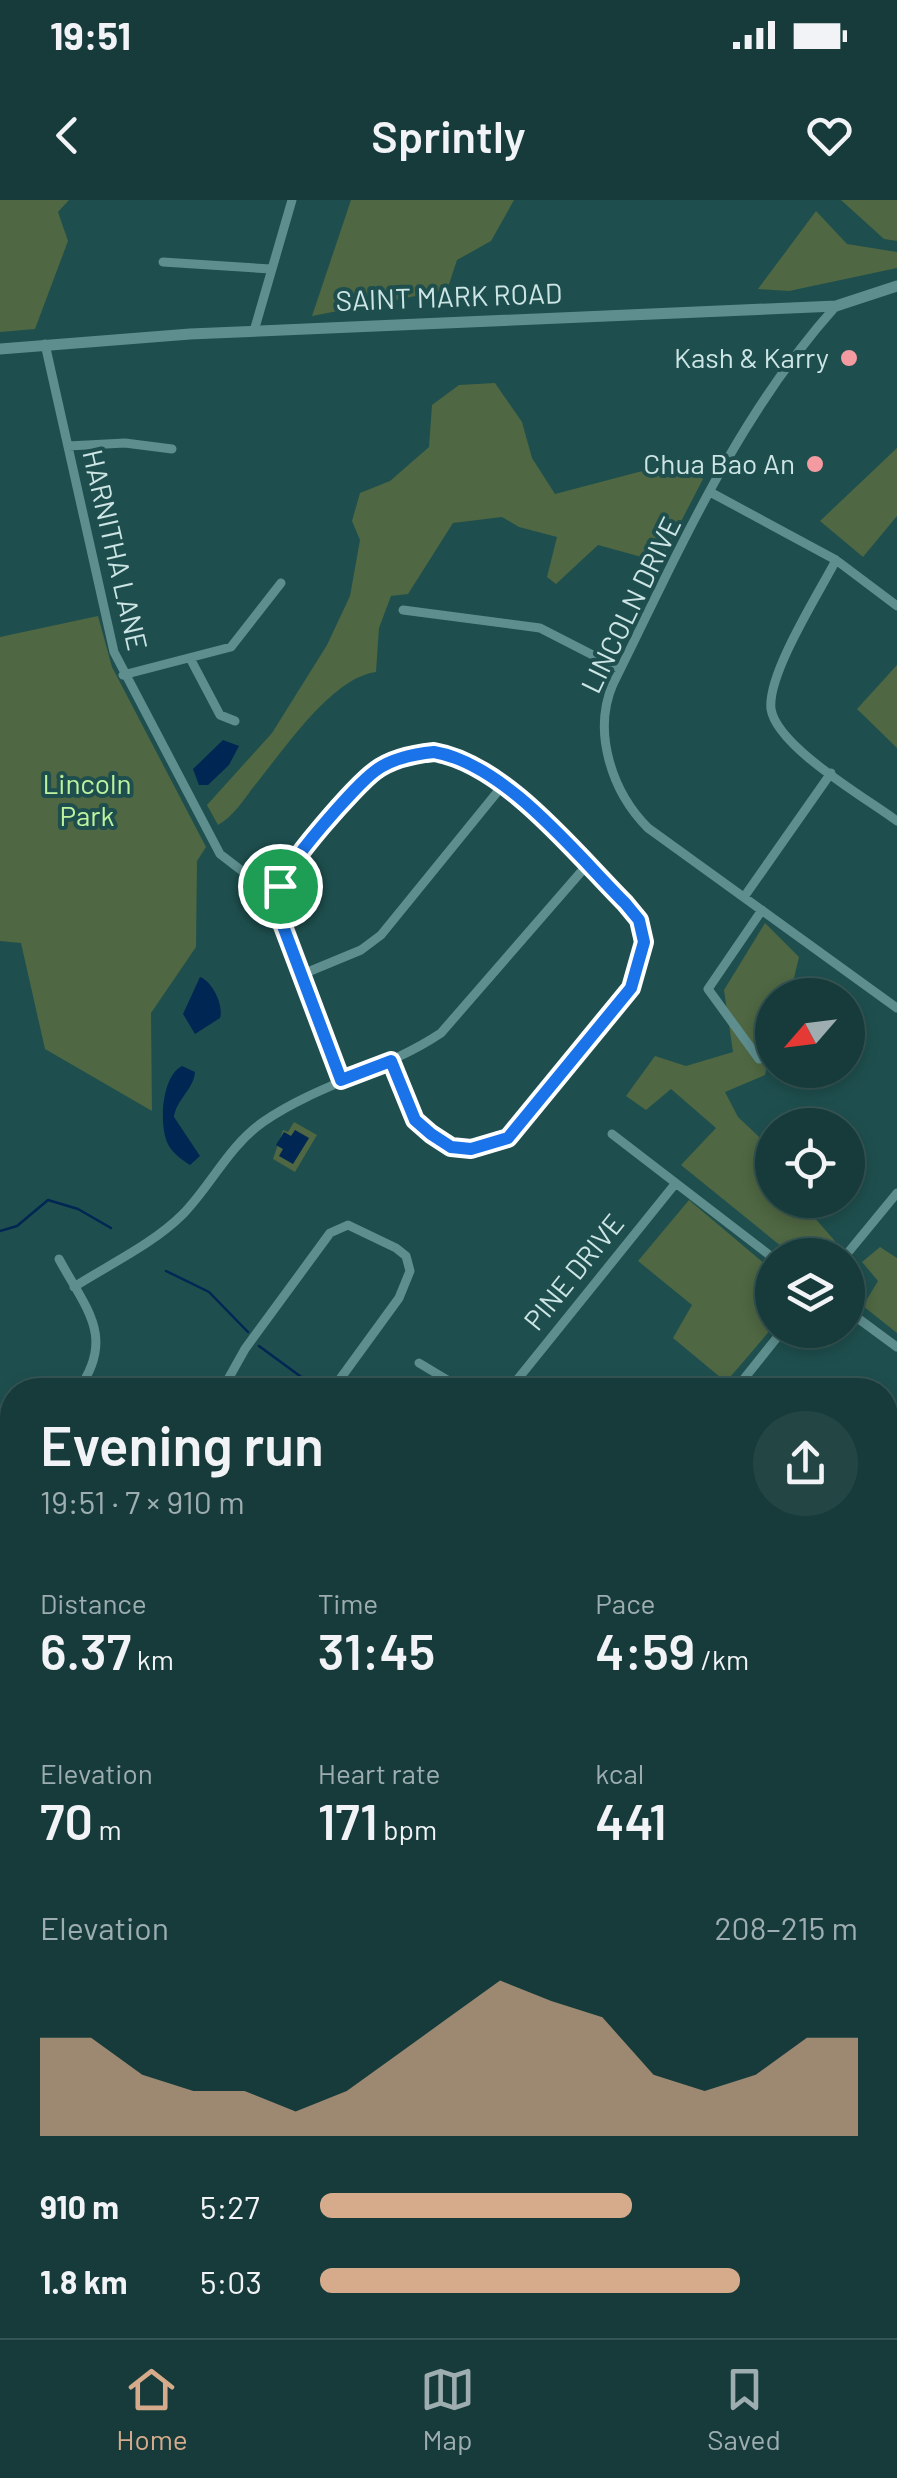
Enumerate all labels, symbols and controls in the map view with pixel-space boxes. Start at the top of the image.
text: 19:51 [50,12,131,58]
icon: back [40,108,95,163]
text: Sprintly [371,108,526,162]
icon: heart [802,108,857,163]
street label: SAINT MARK ROAD [335,275,563,317]
place label: Kash & Karry [674,340,829,374]
marker: Kash & Karry [838,347,860,369]
street label: HARNITHA LANE [76,446,156,654]
place label: Chua Bao An [643,446,795,480]
marker: Chua Bao An [804,453,826,475]
street label: LINCOLN DRIVE [573,511,687,698]
park label: Lincoln Park [42,766,132,832]
pin [238,844,323,929]
icon: arrive [253,859,308,914]
north arrow [755,978,865,1088]
map controls [755,978,865,1348]
button: locate [755,1108,865,1218]
street label: PINE DRIVE [516,1206,630,1336]
button: layers [755,1238,865,1348]
text: Evening run [40,1411,324,1477]
button: share [753,1411,858,1516]
text: 19:51 · 7 × 910 m [40,1482,245,1520]
text: Distance [40,1586,147,1620]
text: Time [318,1586,378,1620]
text: Pace [595,1586,656,1620]
text: 6.37 [40,1620,131,1680]
text: 31:45 [318,1620,435,1680]
text: 4:59 [595,1620,695,1680]
text: km [131,1642,174,1676]
text: /km [695,1642,749,1676]
text: Elevation [40,1756,153,1790]
text: Heart rate [318,1756,440,1790]
text: kcal [595,1756,644,1790]
text: 70 [40,1790,93,1850]
text: 171 [318,1790,378,1850]
text: 441 [595,1790,667,1850]
text: m [93,1812,122,1846]
text: bpm [378,1812,437,1846]
text: Elevation [40,1908,169,1946]
text: 208–215 m [714,1908,858,1946]
text: 910 m [40,2187,119,2225]
text: 5:27 [200,2187,260,2225]
text: 1.8 km [40,2262,127,2300]
text: 5:03 [200,2262,262,2300]
tab: Home [116,2362,188,2456]
tab: Map [420,2362,475,2456]
tab: Saved [707,2362,781,2456]

